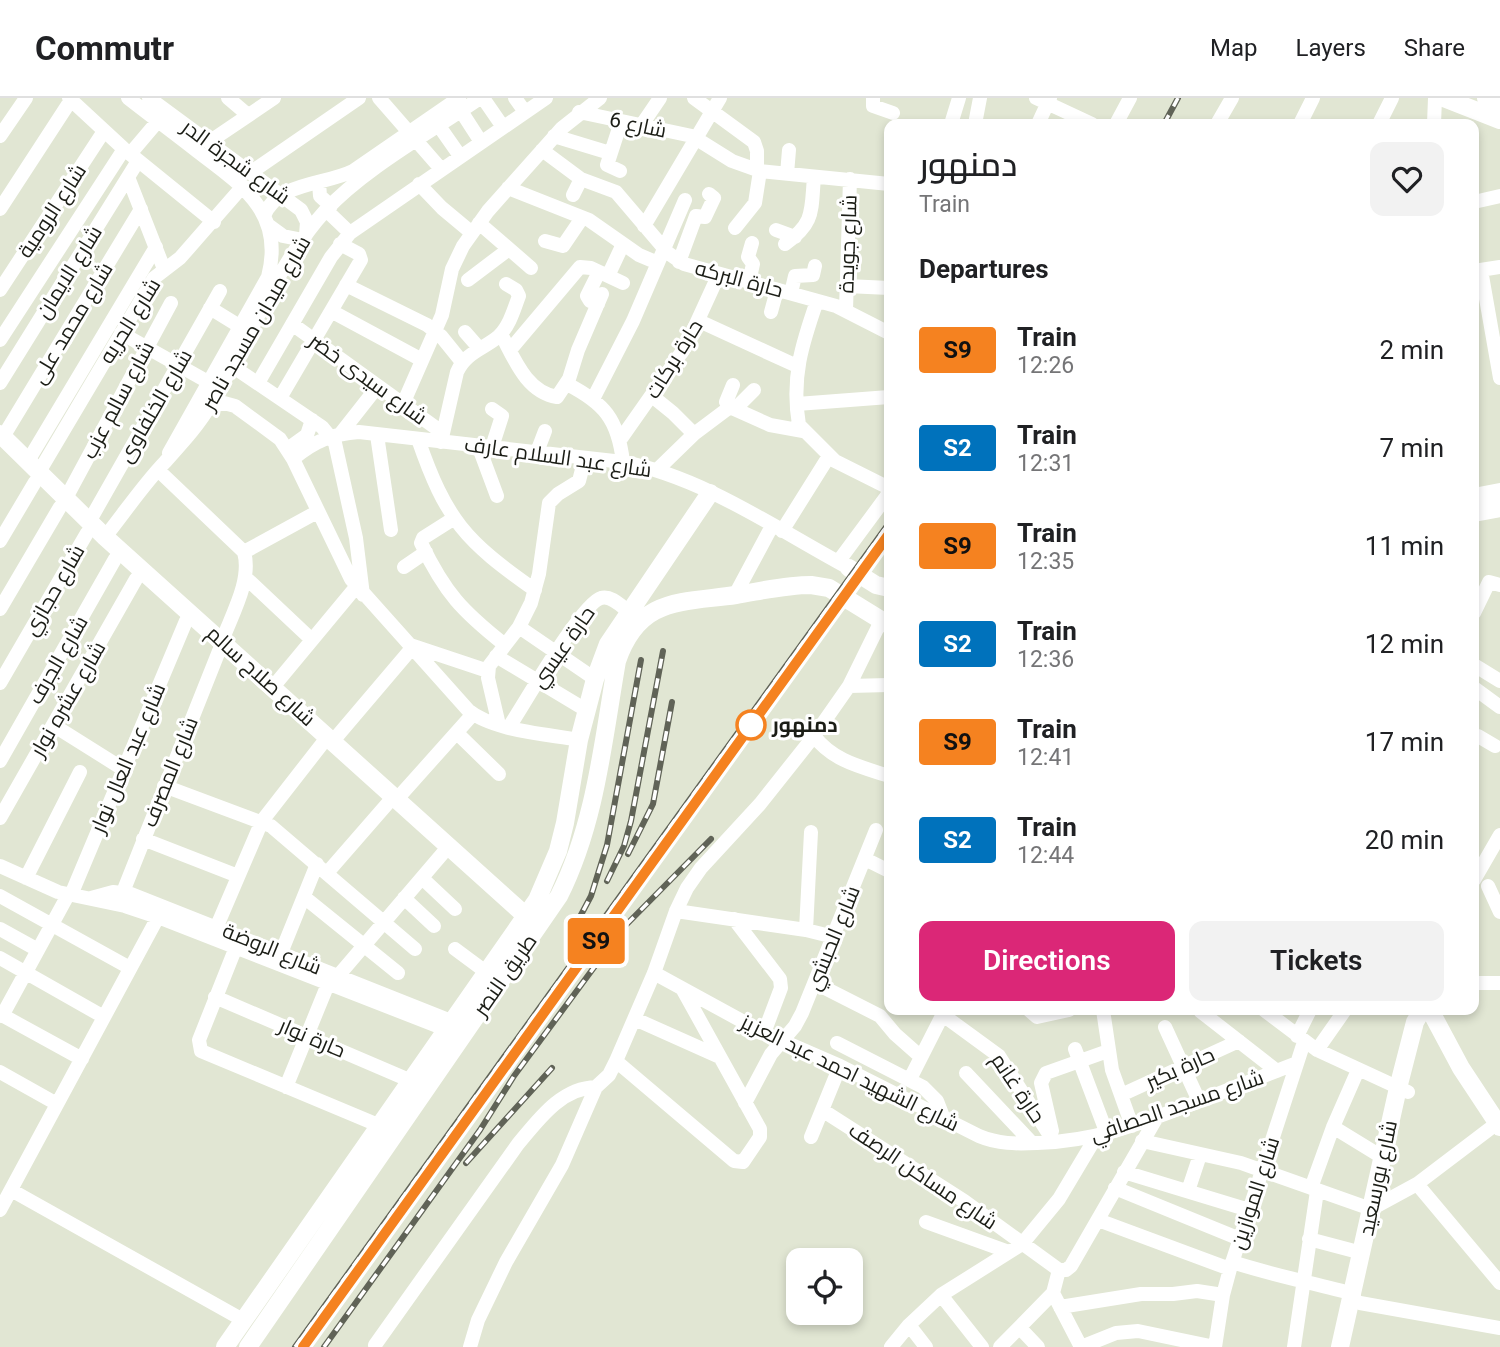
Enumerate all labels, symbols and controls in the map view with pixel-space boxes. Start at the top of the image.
text: Commutr [35,29,174,68]
text: Map [1210,34,1258,62]
text: Layers [1296,34,1366,62]
text: Share [1404,34,1465,62]
street label: شارع 6 [607,107,669,145]
street label: شارع شجرة الدر [175,114,295,211]
button: heart [1370,142,1444,216]
text: دمنهور [919,145,1017,184]
street label: شارع الرومية [13,160,93,263]
text: Train [919,191,970,218]
street label: شارع جويدة [834,194,864,294]
street label: شارع الايمان [31,221,109,324]
street label: شارع ميدان مسجد ناصر [196,232,317,416]
text: Departures [919,254,1049,284]
street label: حارة البركه [692,256,786,302]
street label: شارع محمد على [26,258,119,389]
street label: شارع الحريه [94,274,167,369]
street label: حارة بركات [640,315,708,403]
text: Train [1017,322,1077,352]
street label: شارع سيدى خضر [302,328,432,431]
text: 2 min [1379,335,1444,365]
text: S9 [943,336,972,364]
street label: شارع سالم عزب [77,337,161,464]
street label: شارع الخلفاوى [113,345,199,468]
text: 12:26 [1017,352,1074,379]
text: Train [1017,420,1077,450]
street label: شارع عبد السلام عارف [463,432,653,484]
text: 7 min [1379,433,1444,463]
text: S2 [943,434,972,462]
text: 12:31 [1017,450,1074,477]
text: Train [1017,518,1077,548]
text: 11 min [1365,531,1444,561]
text: S9 [943,532,972,560]
street label: شارع حجازي [18,540,93,642]
text: 12:35 [1017,548,1074,575]
street label: حارة عيسي [526,602,602,694]
street label: شارع الجرف [23,612,95,709]
text: Train [1017,616,1077,646]
street label: شارع صلاح سالم [200,621,320,732]
text: 12 min [1365,629,1444,659]
text: S2 [943,630,972,658]
street label: شارع عشره نوار [25,637,112,763]
text: 12:36 [1017,646,1074,673]
street label: شارع عبد العال نوار [85,680,172,838]
marker: دمنهور [736,710,766,740]
street label: شارع المصرف [137,713,205,831]
place label: دمنهور [771,713,838,738]
text: Train [1017,714,1077,744]
text: 17 min [1365,727,1444,757]
text: S9 [943,728,972,756]
text: 12:41 [1017,744,1074,771]
text: Train [1017,812,1077,842]
text: 20 min [1365,825,1444,855]
text: S2 [943,826,972,854]
text: 12:44 [1017,842,1074,869]
street label: شارع الحبشي [801,882,868,995]
street label: شارع الروضة [218,918,325,982]
line badge: S9 [564,918,628,964]
button: Directions [919,921,1175,1001]
button: Tickets [1189,921,1444,1001]
text: S9 [582,927,610,955]
street label: طريق النصر [468,929,543,1022]
street label: شارع الشهيد احمد عبد العزيز [735,1009,963,1138]
street label: حارة نوار [274,1013,349,1063]
street label: حارة بكير [1141,1042,1218,1094]
street label: حارة غانم [984,1049,1050,1129]
street label: شارع مسجد الحصافي [1087,1065,1268,1151]
street label: شارع مساكن الرصف [843,1117,1002,1236]
street label: شارع بورسعيد [1354,1118,1404,1238]
street label: شارع الموازين [1226,1134,1286,1253]
map controls [786,1248,863,1325]
button: locate [786,1248,863,1325]

